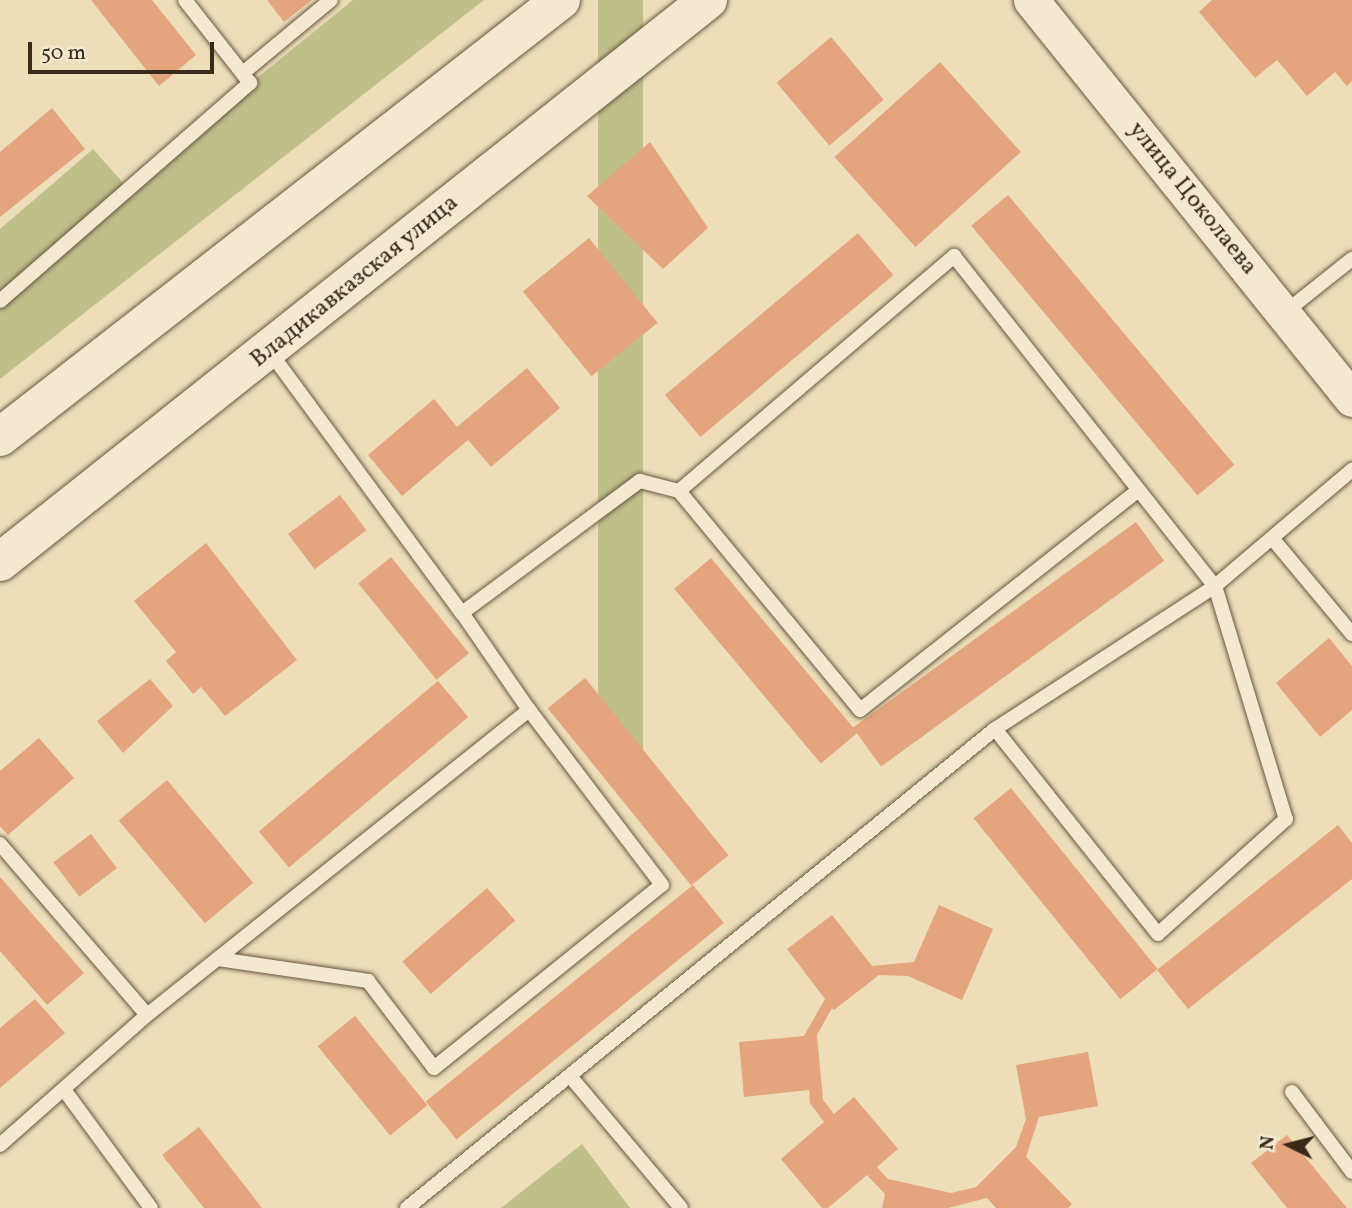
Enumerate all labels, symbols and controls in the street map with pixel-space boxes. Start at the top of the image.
scale bar [32,28,217,72]
text: 50 m [41,39,86,68]
street label: улица Цоколаева [1121,116,1263,282]
street label: Владикавказская улица [245,189,465,375]
north arrow [1254,1110,1324,1180]
text: N [1254,1135,1282,1151]

